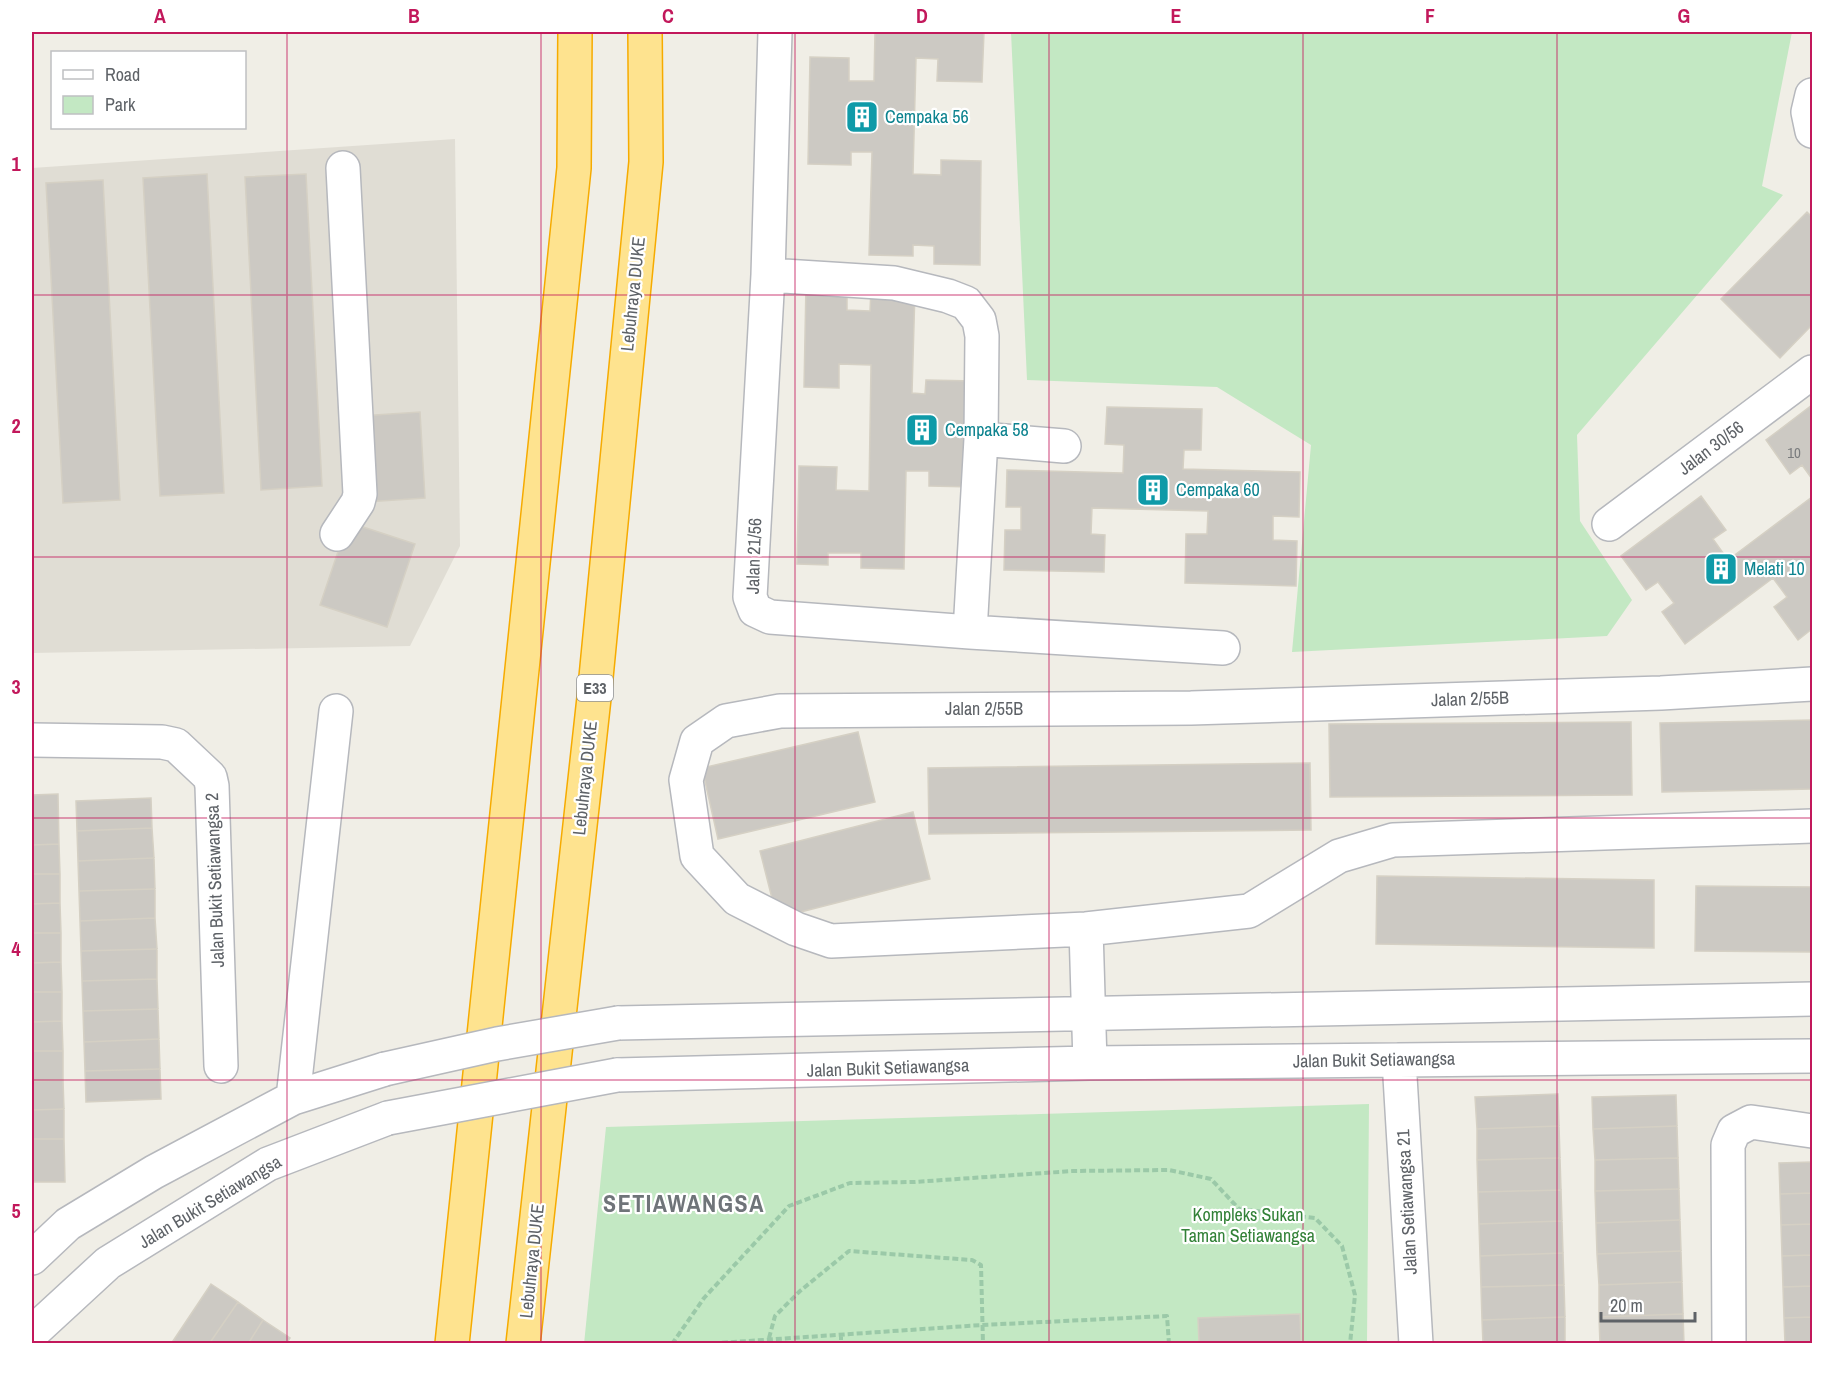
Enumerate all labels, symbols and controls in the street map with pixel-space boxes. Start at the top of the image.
text: A [154,2,166,29]
text: B [408,2,420,29]
text: C [662,2,674,29]
text: D [916,2,928,29]
text: E [1171,2,1182,29]
text: F [1425,2,1435,29]
text: G [1678,2,1690,29]
legend [51,51,246,129]
text: Road [105,62,140,87]
text: Park [105,92,136,117]
building icon: Cempaka 56 [844,99,880,135]
place label: Cempaka 56 [885,104,969,129]
text: 1 [11,150,21,177]
street label: Lebuhraya DUKE [614,236,651,352]
text: 2 [11,412,21,439]
building icon: Cempaka 58 [904,412,940,448]
street label: Jalan 30/56 [1673,415,1749,481]
place label: Cempaka 58 [945,417,1029,442]
house number: 10 [1787,442,1801,463]
building icon: Cempaka 60 [1135,472,1171,508]
place label: Cempaka 60 [1176,477,1260,502]
street label: Jalan 21/56 [740,517,767,595]
building icon: Melati 10 [1703,551,1739,587]
place label: Melati 10 [1744,556,1805,581]
text: 3 [11,673,21,700]
road number: E33 [577,675,613,701]
street label: Jalan 2/55B [1431,685,1510,712]
street label: Jalan 2/55B [945,696,1023,721]
street label: Lebuhraya DUKE [566,720,603,836]
street label: Jalan Bukit Setiawangsa 2 [199,792,230,968]
text: 4 [11,935,21,962]
street label: Jalan Bukit Setiawangsa [1293,1046,1455,1073]
street label: Jalan Bukit Setiawangsa [806,1052,970,1083]
street label: Jalan Setiawangsa 21 [1390,1128,1423,1275]
street label: Jalan Bukit Setiawangsa [134,1149,286,1254]
district label: SETIAWANGSA [603,1187,765,1219]
text: 5 [11,1197,21,1224]
park label: Kompleks Sukan Taman Setiawangsa [1181,1202,1315,1248]
street label: Lebuhraya DUKE [513,1203,550,1319]
scale bar [1601,1285,1696,1323]
text: 20 m [1610,1293,1643,1318]

